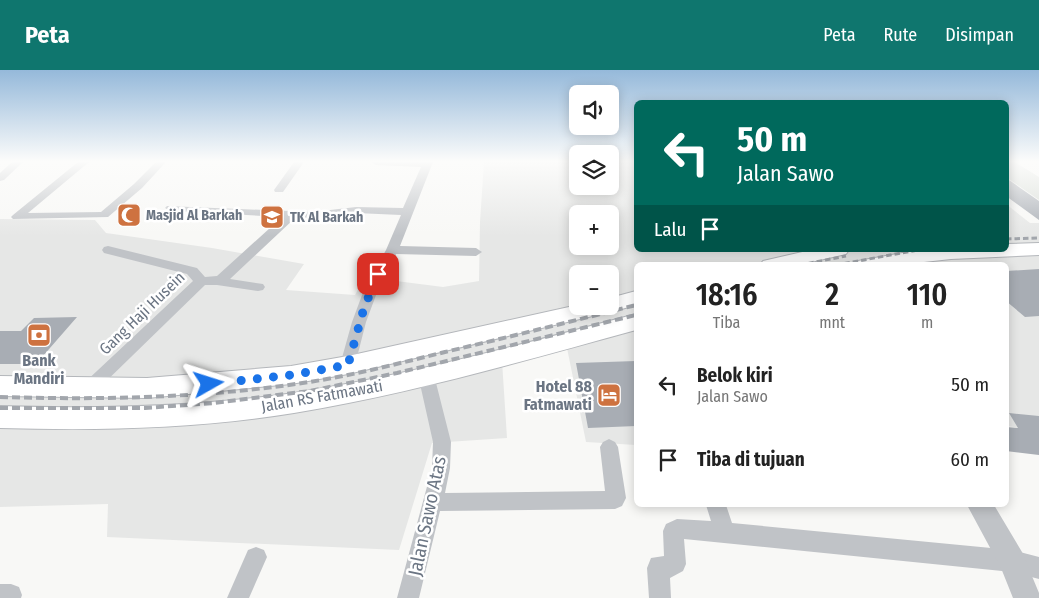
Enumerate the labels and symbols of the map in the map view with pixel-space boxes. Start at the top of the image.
mosque icon: Masjid Al Barkah [116,202,142,228]
school or university icon: TK Al Barkah [259,204,285,230]
place label: Masjid Al Barkah [146,207,242,224]
place label: TK Al Barkah [290,209,363,226]
pin [357,253,399,295]
street label: Gang Haji Husein [95,268,189,358]
bank icon: Bank Mandiri [26,322,52,348]
place label: Bank Mandiri [14,351,64,388]
position arrow [182,357,234,409]
street label: Jalan RS Fatmawati [260,376,384,416]
place label: Hotel 88 Fatmawati [524,377,593,414]
hotel icon: Hotel 88 Fatmawati [596,382,622,408]
street label: Jalan Sawo Atas [403,454,451,578]

